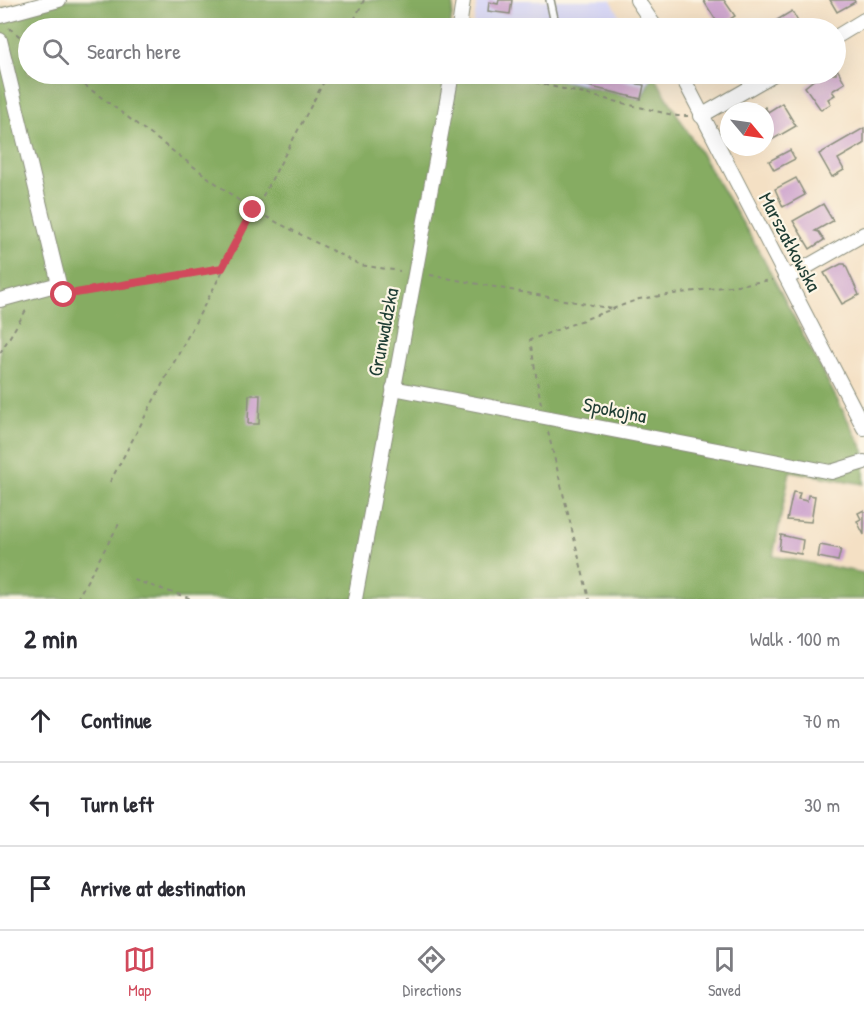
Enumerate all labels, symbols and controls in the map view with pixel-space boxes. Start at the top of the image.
search box [18,18,846,84]
icon: search [39,35,72,68]
text: Search here [87,36,181,66]
north arrow [720,102,774,156]
street label: Marszałkowska [753,187,828,296]
route end [239,196,265,222]
route start [50,281,76,307]
street label: Grunwaldzka [361,285,404,378]
street label: Spokojna [581,390,649,429]
text: 2 min [24,621,77,656]
text: Walk · 100 m [750,625,840,652]
icon: ahead [24,704,57,737]
text: Continue [81,705,152,735]
text: 70 m [803,707,840,734]
icon: left [24,788,57,821]
text: Turn left [81,789,154,819]
text: 30 m [804,791,840,818]
icon: arrive [24,872,57,905]
text: Arrive at destination [81,873,246,903]
tab: Map [123,943,156,1001]
tab: Directions [403,943,461,1001]
tab: Saved [708,943,741,1001]

